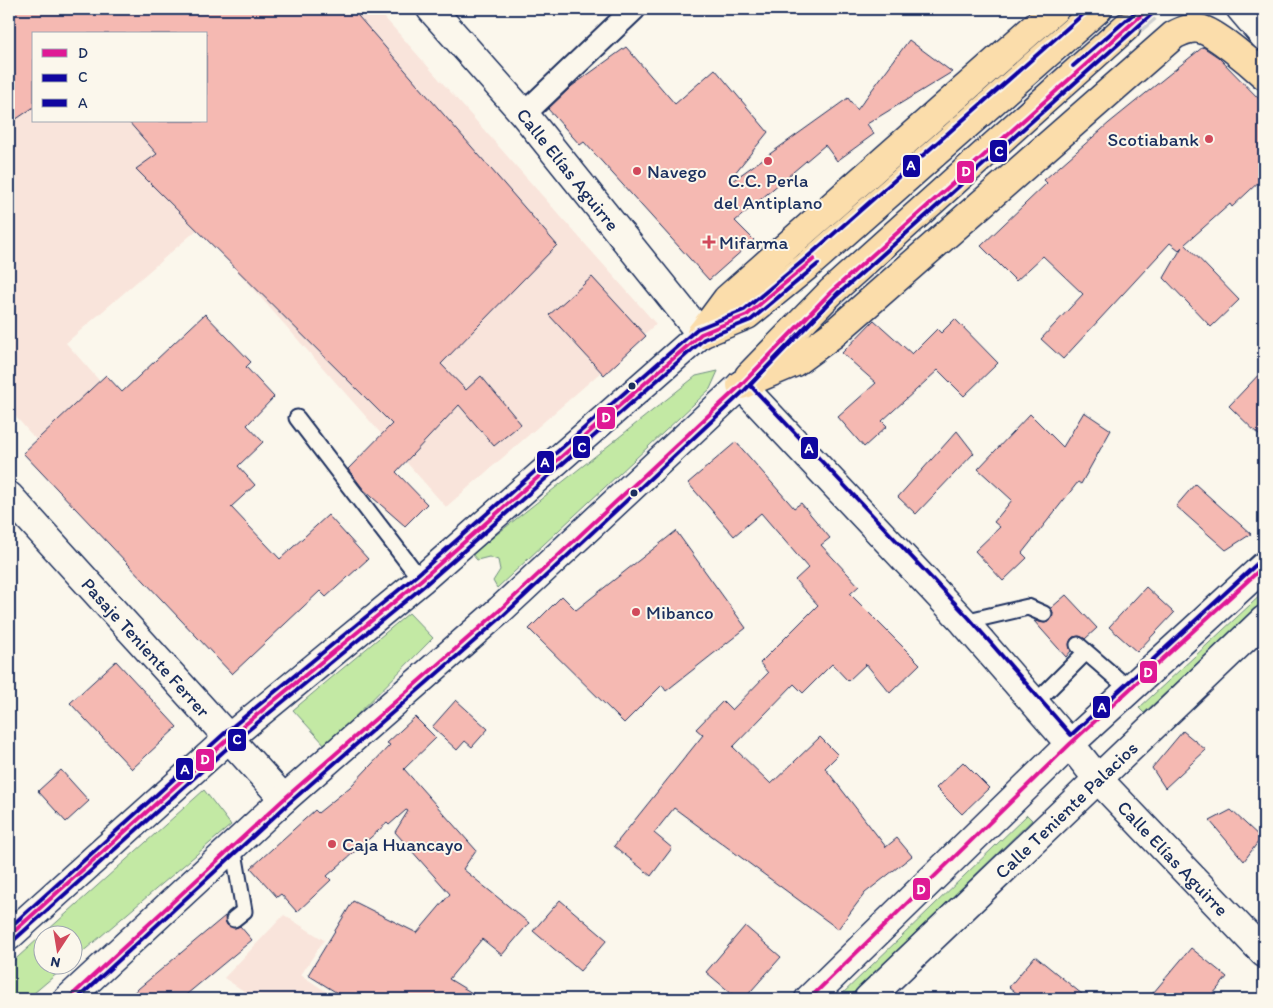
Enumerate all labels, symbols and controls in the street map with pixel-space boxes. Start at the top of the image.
legend [32,32,208,122]
text: D [78,44,88,62]
text: C [78,68,88,86]
text: A [78,94,88,112]
street label: Calle Elías Aguirre [512,103,625,235]
place label: Scotiabank [1108,128,1199,151]
marker: Scotiabank [1203,133,1215,145]
line badge: C [989,139,1008,163]
text: C [994,143,1004,160]
line badge: A [902,154,921,178]
marker: C.C. Perla del Antiplano [762,155,774,167]
text: A [906,157,917,174]
place label: Navego [647,160,707,183]
line badge: D [956,160,975,184]
text: D [961,163,971,180]
marker: Navego [631,165,643,177]
place label: C.C. Perla del Antiplano [713,169,823,214]
place label: Mifarma [719,231,789,254]
marker: Mifarma [703,236,715,248]
unlabelled marker [627,381,637,391]
line badge: D [596,406,616,430]
text: D [601,409,611,426]
line badge: C [572,435,591,459]
line badge: A [800,436,819,460]
text: C [577,439,587,456]
text: A [804,440,815,457]
line badge: A [536,450,555,474]
text: A [540,454,551,471]
unlabelled marker [629,488,639,498]
street label: Pasaje Teniente Ferrer [77,573,216,722]
place label: Mibanco [646,601,714,624]
marker: Mibanco [630,606,642,618]
line badge: D [1139,660,1158,684]
text: D [1143,664,1153,681]
line badge: A [1092,695,1111,719]
text: A [1097,699,1108,716]
line badge: C [227,728,247,752]
text: C [232,731,242,748]
street label: Calle Teniente Palacios [990,736,1142,883]
line badge: D [195,748,215,772]
text: D [200,751,210,768]
line badge: A [175,757,194,781]
text: A [180,761,191,778]
street label: Calle Elías Aguirre [1113,795,1234,921]
place label: Caja Huancayo [342,833,463,856]
marker: Caja Huancayo [326,838,338,850]
line badge: D [912,877,931,901]
text: D [916,881,926,898]
north arrow [32,926,82,976]
text: N [49,953,62,972]

